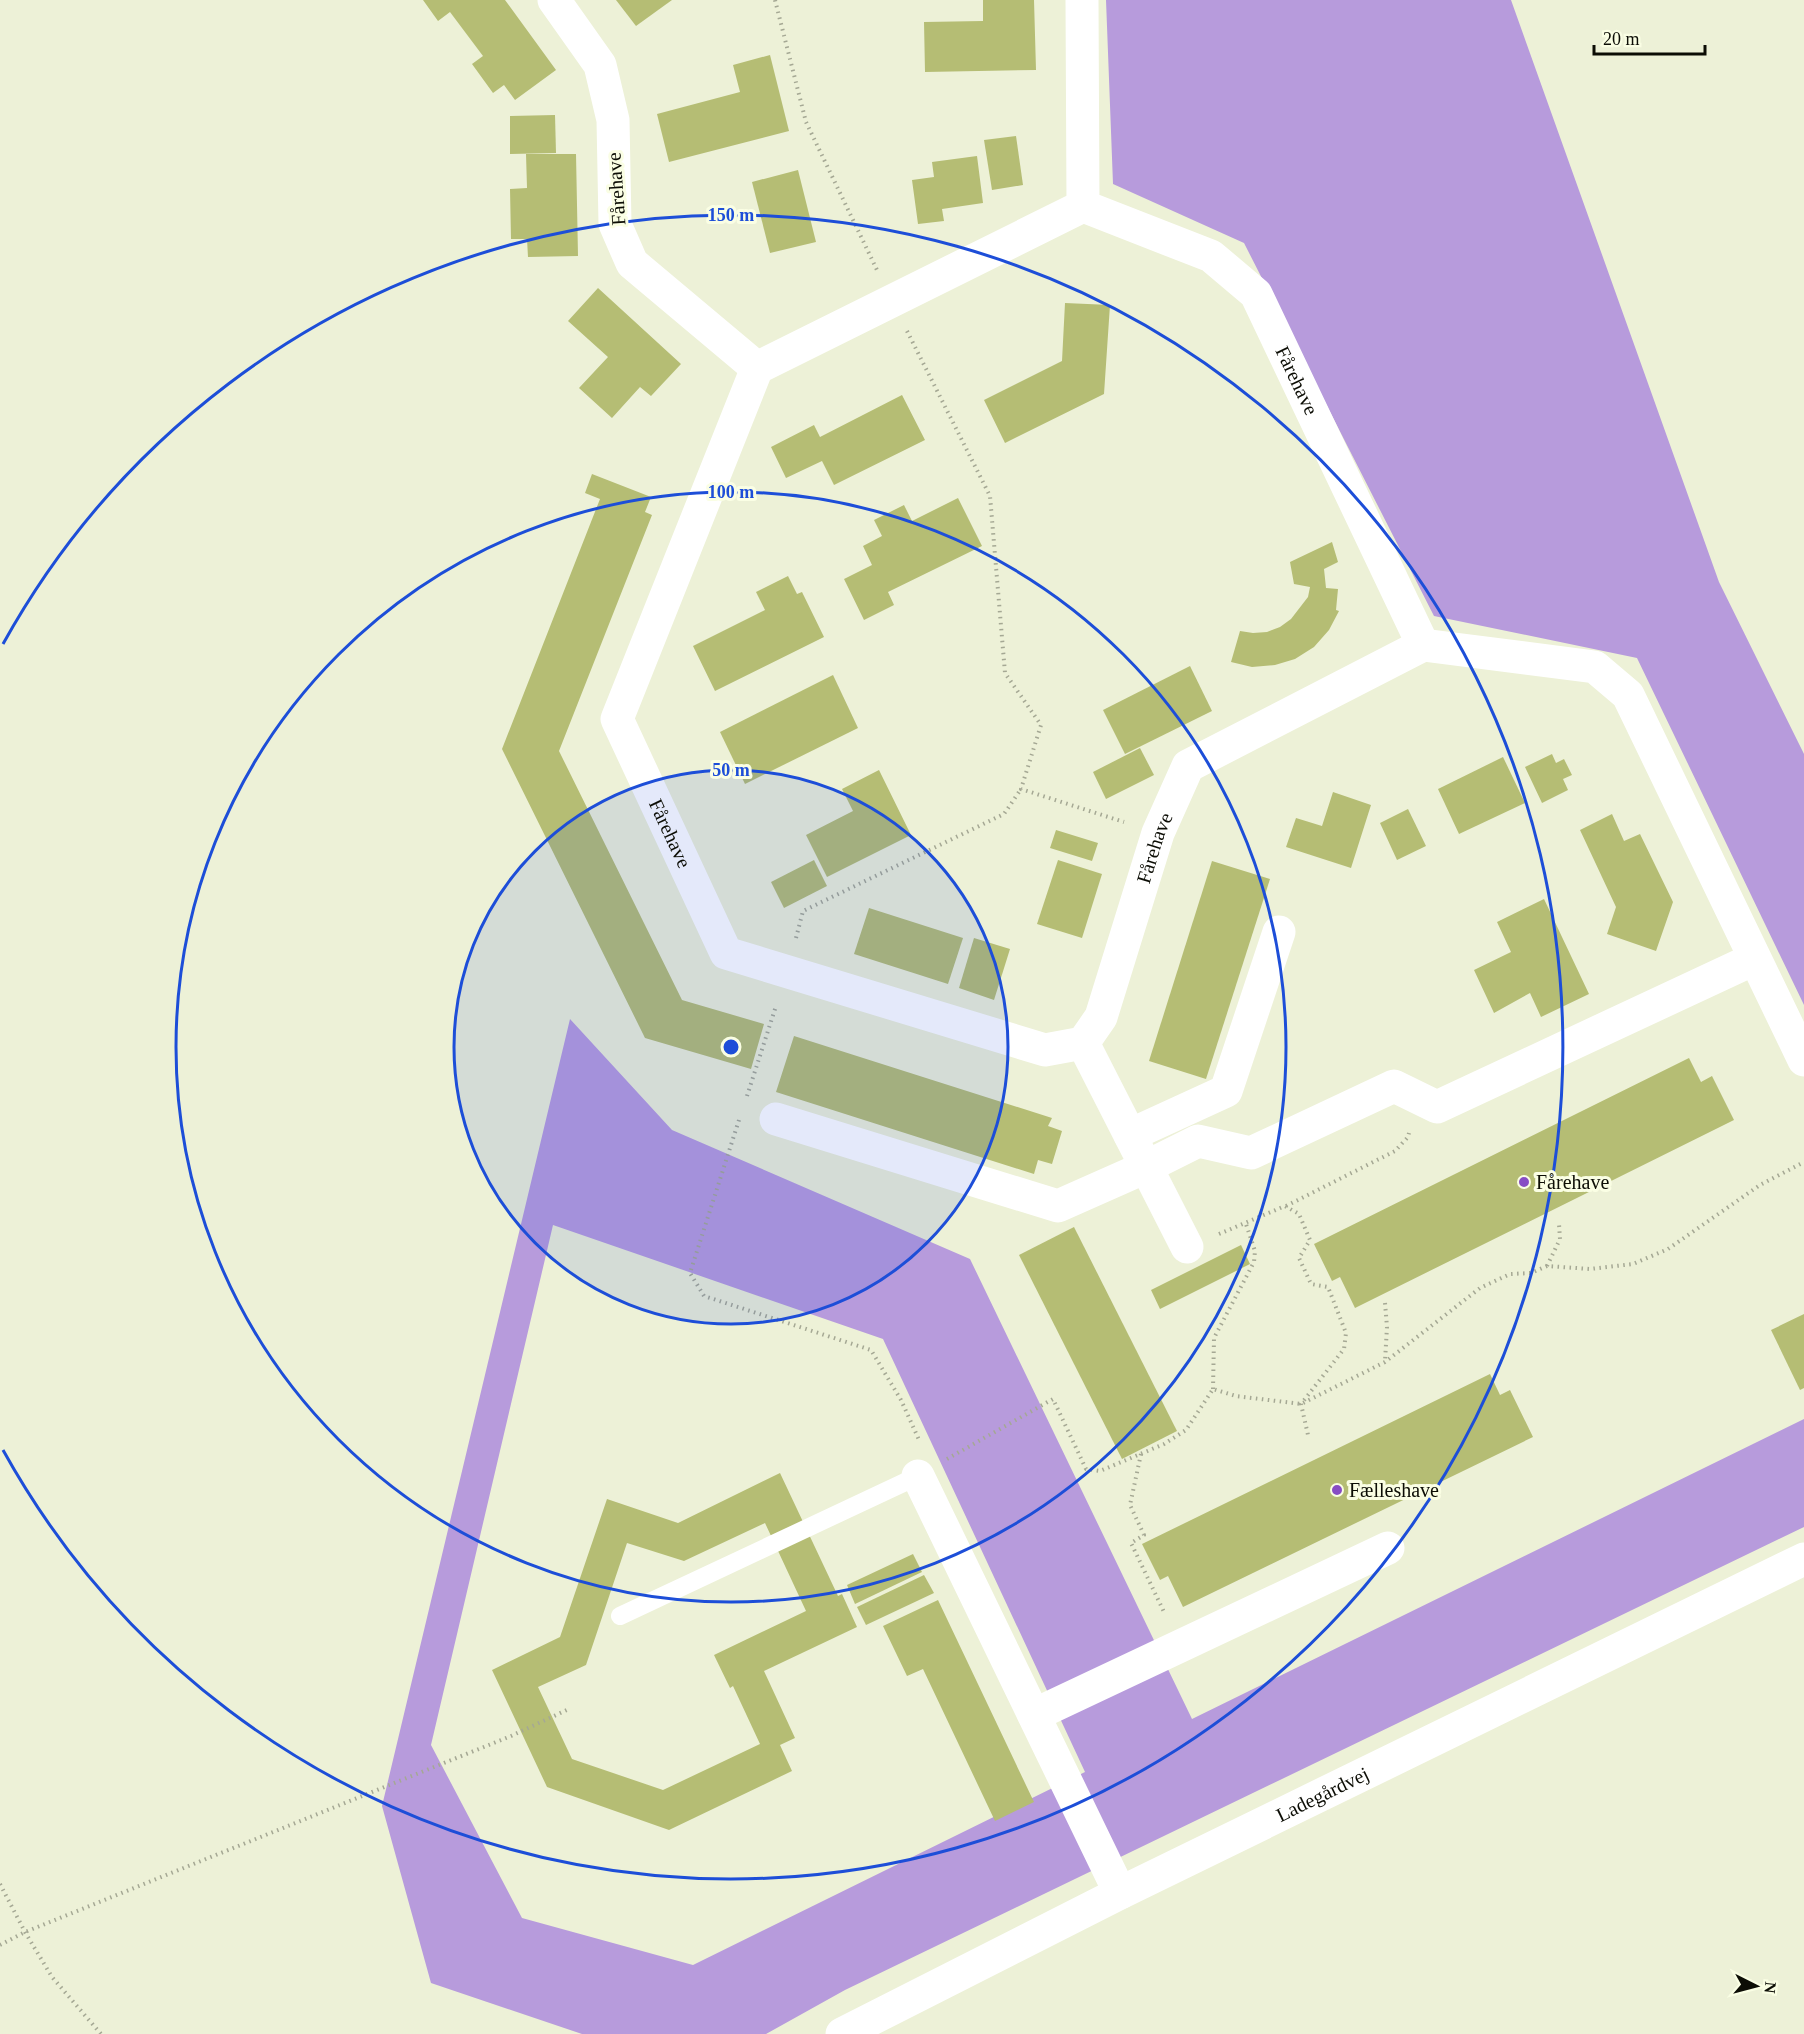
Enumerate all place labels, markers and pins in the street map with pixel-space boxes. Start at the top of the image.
centre of rings [721,1037,741,1057]
place label: Fårehave [1536,1171,1609,1193]
marker: Fårehave [1517,1175,1531,1189]
place label: Fælleshave [1349,1479,1439,1501]
marker: Fælleshave [1330,1483,1344,1497]

